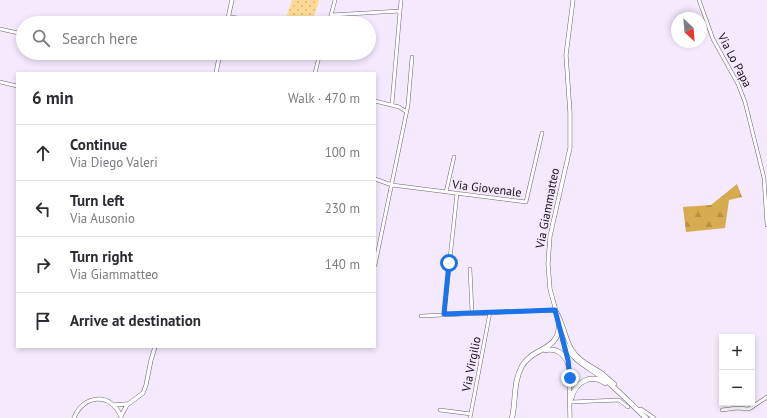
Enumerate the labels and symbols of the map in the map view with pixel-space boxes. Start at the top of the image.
north arrow [671,12,707,48]
street label: Via Lo Papa [714,30,755,90]
street label: Via Giammatteo [532,167,562,250]
street label: Via Giovenale [450,176,523,200]
route start [440,254,458,272]
street label: Via Virgilio [458,335,484,394]
route end [561,369,579,387]

